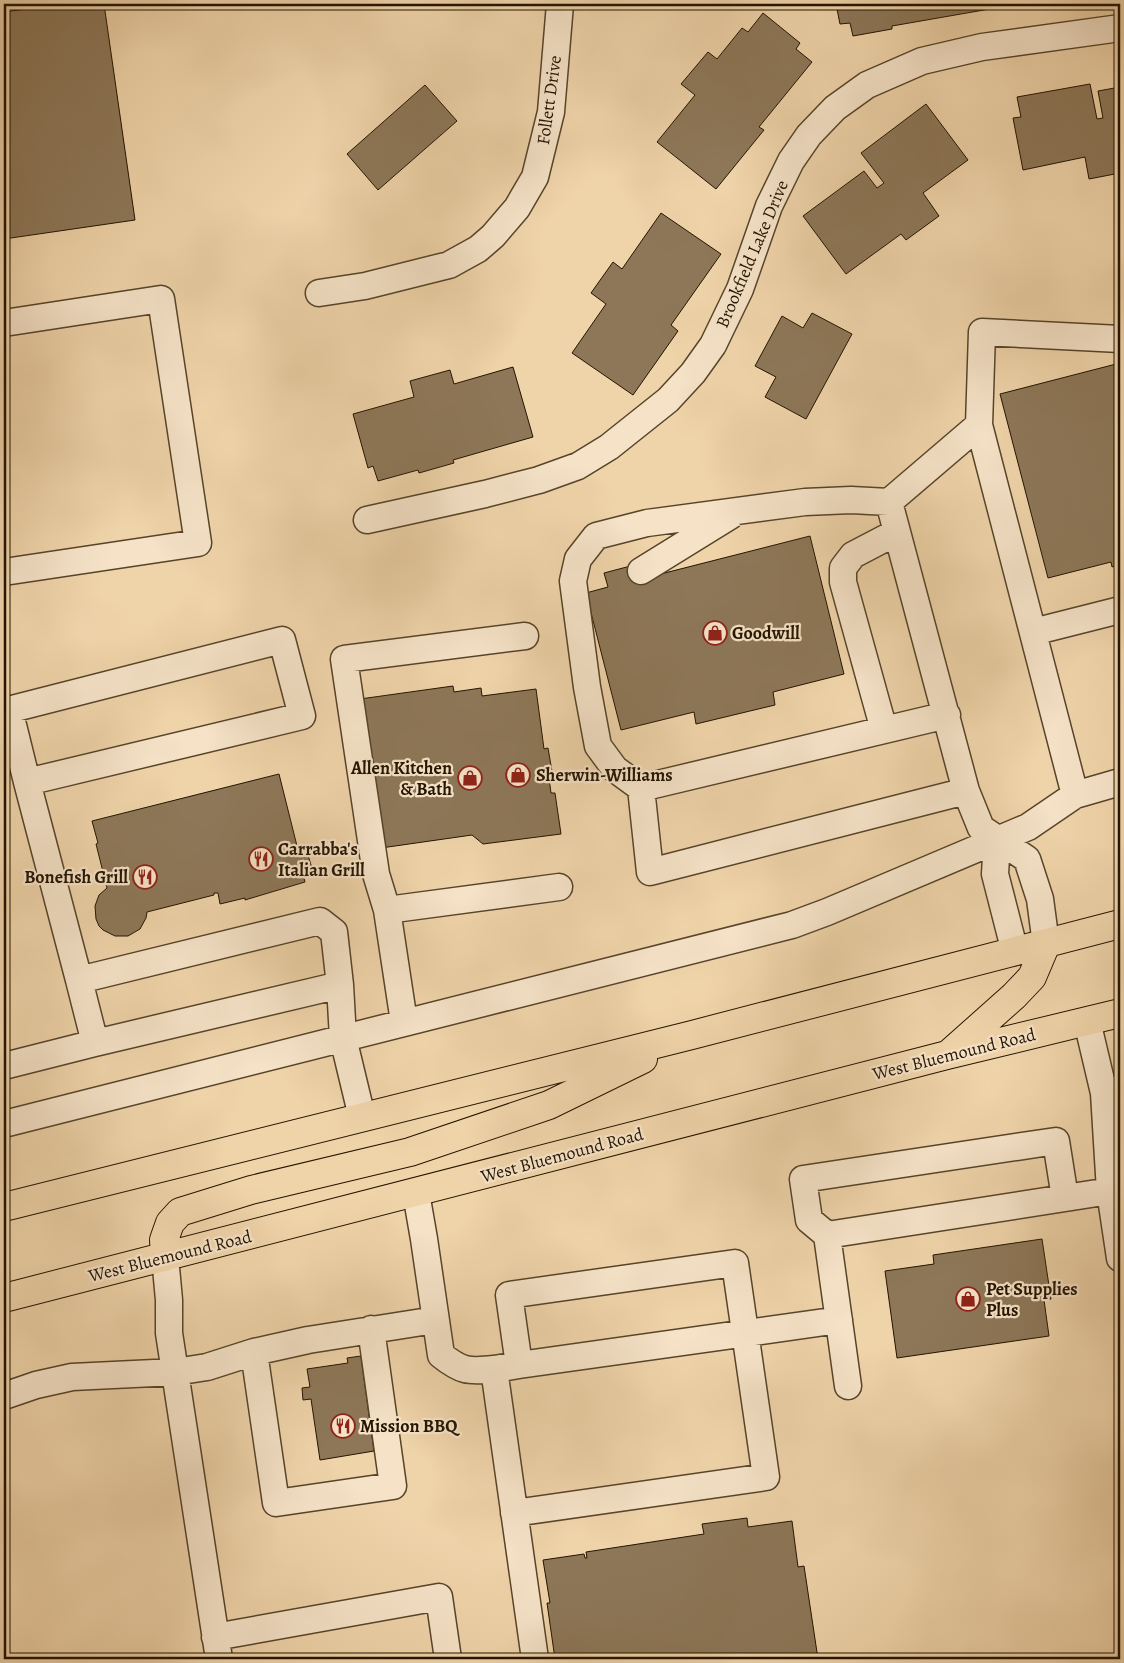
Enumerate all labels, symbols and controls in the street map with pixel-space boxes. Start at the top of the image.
street label: Follett Drive [531,54,567,146]
street label: Brookfield Lake Drive [710,176,794,332]
shop icon: Goodwill [702,620,728,646]
place label: Goodwill [732,621,800,645]
place label: Allen Kitchen & Bath [350,756,452,801]
shop icon: Sherwin-Williams [505,762,531,788]
place label: Sherwin-Williams [536,763,673,787]
shop icon: Allen Kitchen & Bath [457,765,483,791]
place label: Carrabba's Italian Grill [278,837,365,882]
restaurant icon: Carrabba's Italian Grill [248,846,274,872]
restaurant icon: Bonefish Grill [132,864,158,890]
place label: Bonefish Grill [24,865,128,889]
street label: West Bluemound Road [869,1022,1038,1086]
street label: West Bluemound Road [477,1122,646,1189]
street label: West Bluemound Road [85,1224,254,1288]
place label: Pet Supplies Plus [986,1277,1078,1322]
shop icon: Pet Supplies Plus [955,1286,981,1312]
restaurant icon: Mission BBQ [330,1413,356,1439]
place label: Mission BBQ [360,1414,460,1438]

